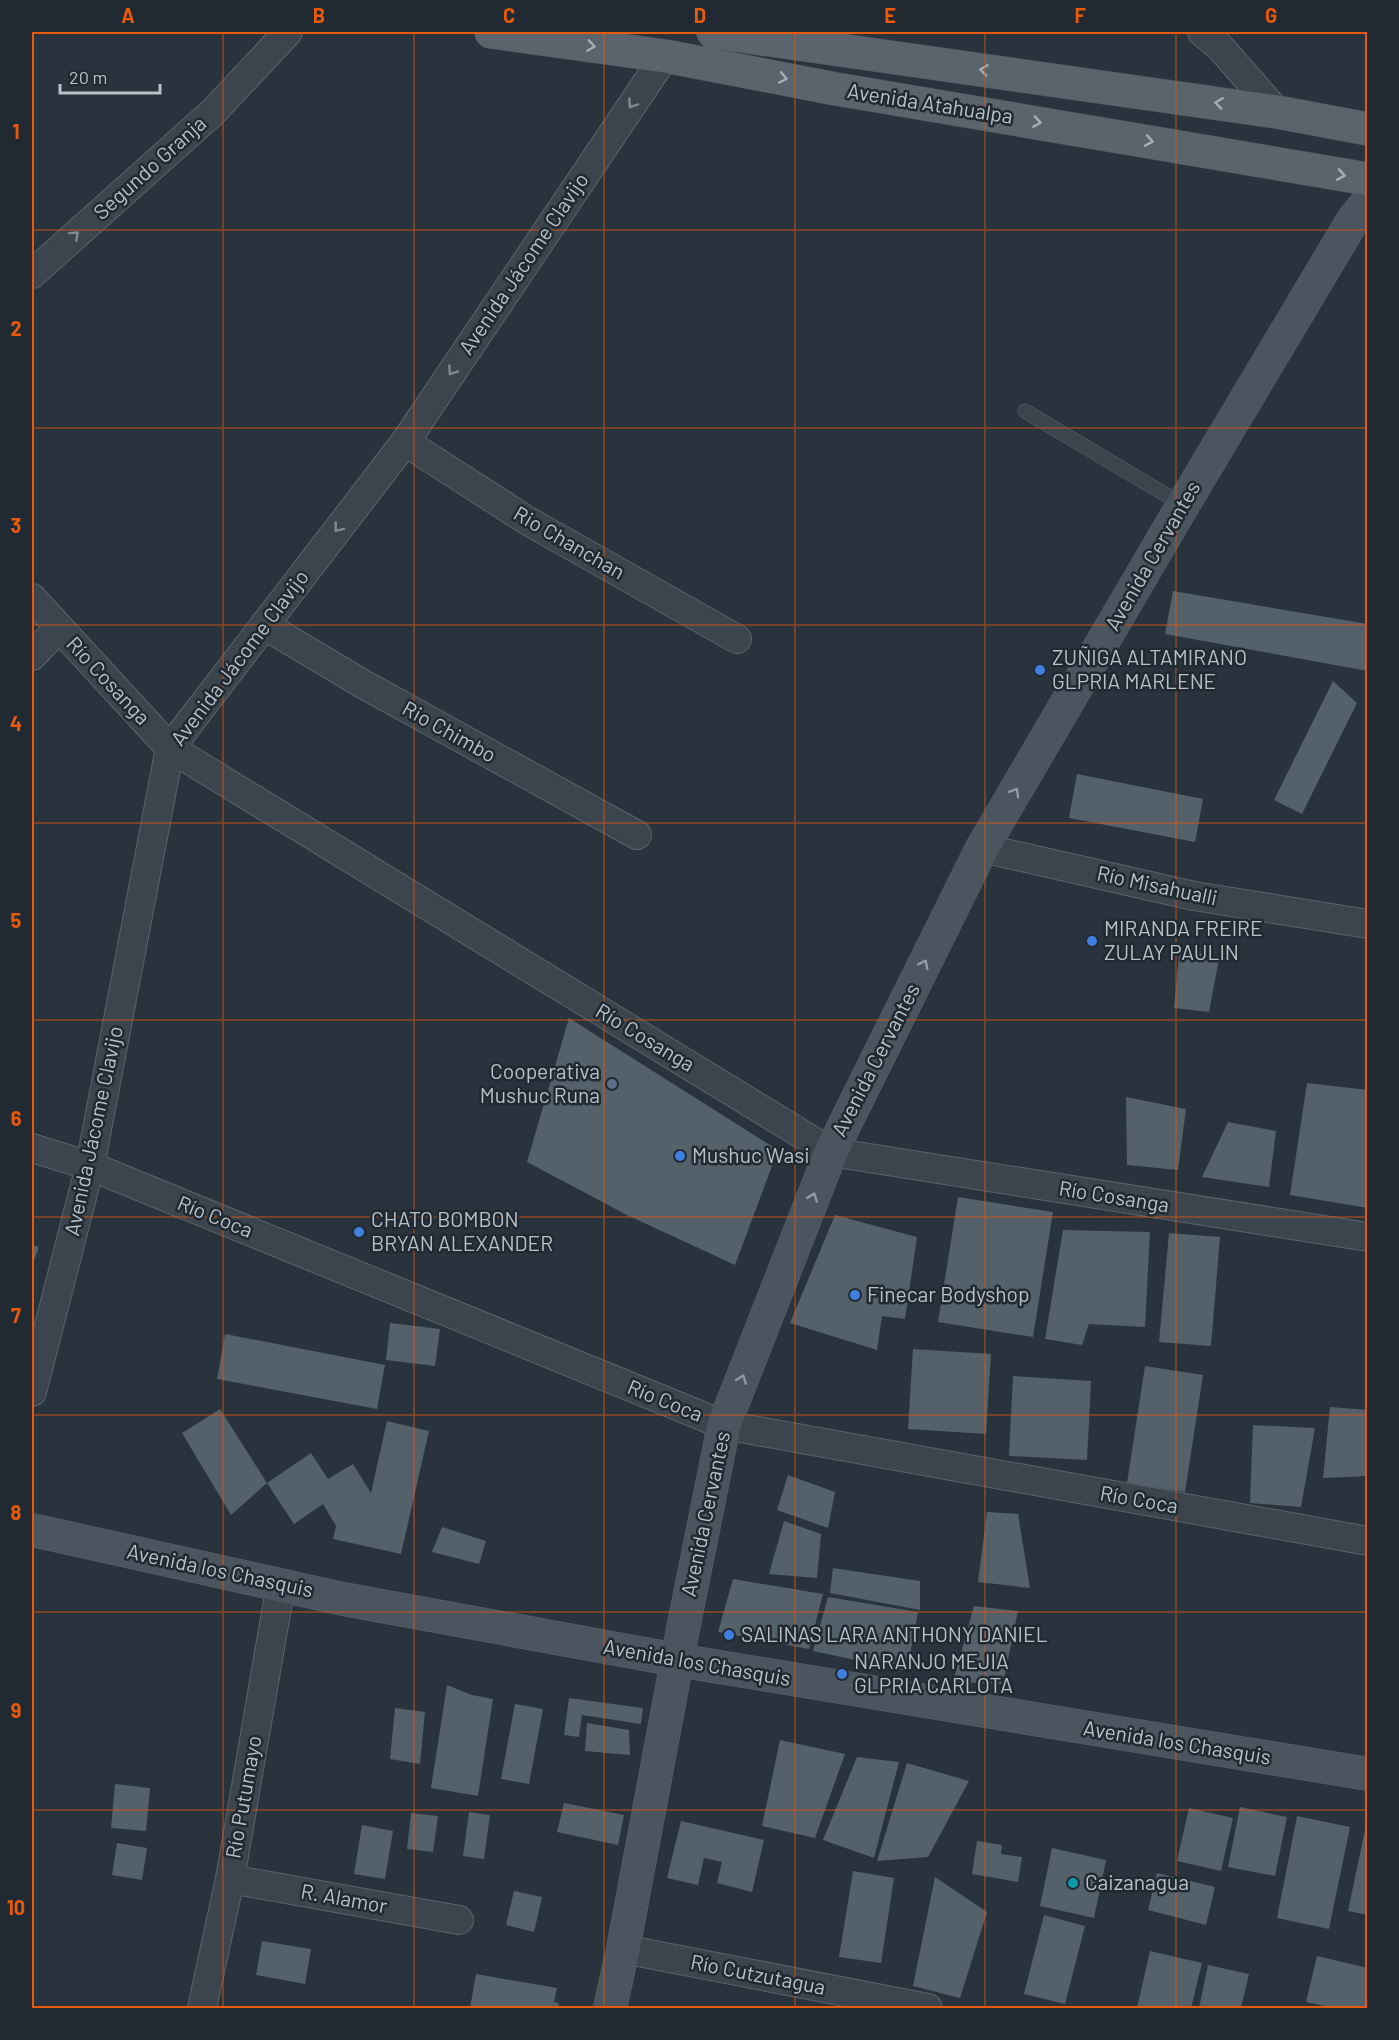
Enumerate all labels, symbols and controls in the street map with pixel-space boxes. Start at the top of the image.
text: A [121,3,135,27]
text: B [313,3,325,27]
text: C [503,3,515,27]
text: D [694,3,706,27]
text: E [884,3,896,27]
text: F [1074,3,1086,27]
text: G [1265,3,1277,27]
one-way arrow [586,39,595,51]
scale bar [60,57,160,95]
one-way arrow [980,65,989,77]
text: 20 m [69,66,107,88]
one-way arrow [778,72,788,84]
street label: Avenida Atahualpa [846,77,1015,128]
one-way arrow [628,98,639,109]
one-way arrow [1215,98,1224,110]
street label: Segundo Granja [88,110,210,224]
one-way arrow [1032,115,1042,128]
text: 1 [12,119,20,143]
one-way arrow [1144,134,1154,147]
street label: Avenida Jácome Clavijo [453,168,593,359]
one-way arrow [1336,168,1346,181]
one-way arrow [68,231,79,242]
text: 2 [10,316,22,340]
one-way arrow [449,364,460,375]
street label: Avenida Cervantes [1099,476,1205,634]
street label: Rio Chanchan [510,500,630,584]
text: 3 [11,513,21,537]
one-way arrow [334,522,345,533]
street label: Avenida Jácome Clavijo [165,564,313,750]
street label: Río Cosanga [62,631,156,729]
place label: ZUÑIGA ALTAMIRANO GLPRIA MARLENE [1052,644,1247,693]
marker: ZUÑIGA ALTAMIRANO GLPRIA MARLENE [1033,663,1047,677]
street label: Rio Chimbo [398,695,501,767]
text: 4 [10,711,22,735]
one-way arrow [1008,788,1019,798]
street label: Río Misahualli [1095,860,1220,909]
text: 5 [11,908,22,932]
place label: MIRANDA FREIRE ZULAY PAULIN [1104,915,1263,964]
marker: MIRANDA FREIRE ZULAY PAULIN [1085,934,1099,948]
one-way arrow [917,960,929,971]
street label: Avenida Cervantes [825,979,924,1140]
street label: Río Cosanga [592,997,700,1076]
street label: Avenida Jácome Clavijo [58,1024,127,1238]
place label: Cooperativa Mushuc Runa [480,1058,600,1107]
marker: Cooperativa Mushuc Runa [605,1077,619,1091]
text: 6 [11,1106,22,1130]
place label: Mushuc Wasi [692,1142,810,1167]
marker: Mushuc Wasi [673,1149,687,1163]
street label: Río Cosanga [1057,1174,1171,1217]
street label: Río Coca [174,1189,257,1242]
one-way arrow [806,1192,818,1203]
place label: CHATO BOMBON BRYAN ALEXANDER [371,1206,553,1255]
marker: CHATO BOMBON BRYAN ALEXANDER [352,1225,366,1239]
place label: Finecar Bodyshop [867,1281,1030,1306]
marker: Finecar Bodyshop [848,1288,862,1302]
text: 7 [11,1303,21,1327]
street label: Río Coca [624,1373,707,1426]
one-way arrow [735,1374,747,1385]
street label: Avenida Cervantes [675,1429,734,1599]
street label: Río Coca [1098,1479,1180,1518]
text: 8 [11,1500,22,1524]
street label: Avenida los Chasquis [125,1538,316,1601]
place label: SALINAS LARA ANTHONY DANIEL [741,1621,1048,1646]
marker: SALINAS LARA ANTHONY DANIEL [722,1628,736,1642]
street label: Avenida los Chasquis [602,1633,793,1690]
place label: NARANJO MEJIA GLPRIA CARLOTA [854,1648,1013,1697]
marker: NARANJO MEJIA GLPRIA CARLOTA [835,1667,849,1681]
text: 9 [11,1698,21,1722]
street label: Avenida los Chasquis [1082,1714,1273,1769]
street label: Río Putumayo [219,1733,266,1860]
place label: Caizanagua [1085,1869,1189,1894]
marker: Caizanagua [1066,1876,1080,1890]
street label: R. Alamor [299,1878,390,1917]
text: 10 [7,1895,25,1919]
street label: Río Cutzutagua [689,1948,828,1999]

